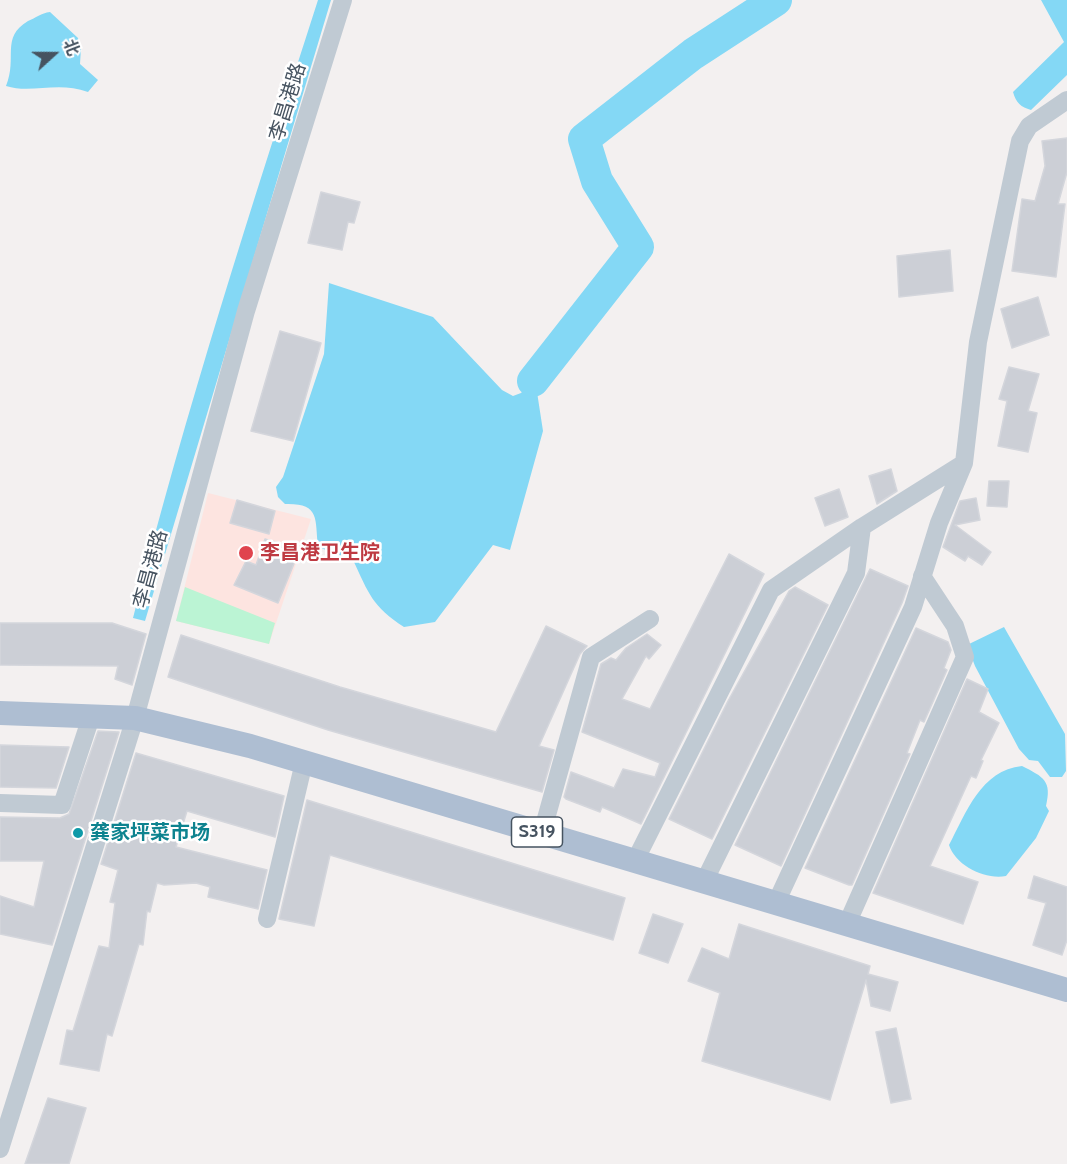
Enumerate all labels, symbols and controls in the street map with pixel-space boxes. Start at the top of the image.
north arrow [24,24,84,84]
text: 北 [60,36,83,58]
street label: 李昌港路 [265,60,311,144]
street label: 李昌港路 [129,527,173,611]
place label: 李昌港卫生院 [260,541,380,565]
marker: 李昌港卫生院 [237,544,255,562]
road number: S319 [512,817,562,847]
place label: 龚家坪菜市场 [90,821,210,845]
marker: 龚家坪菜市场 [71,826,85,840]

